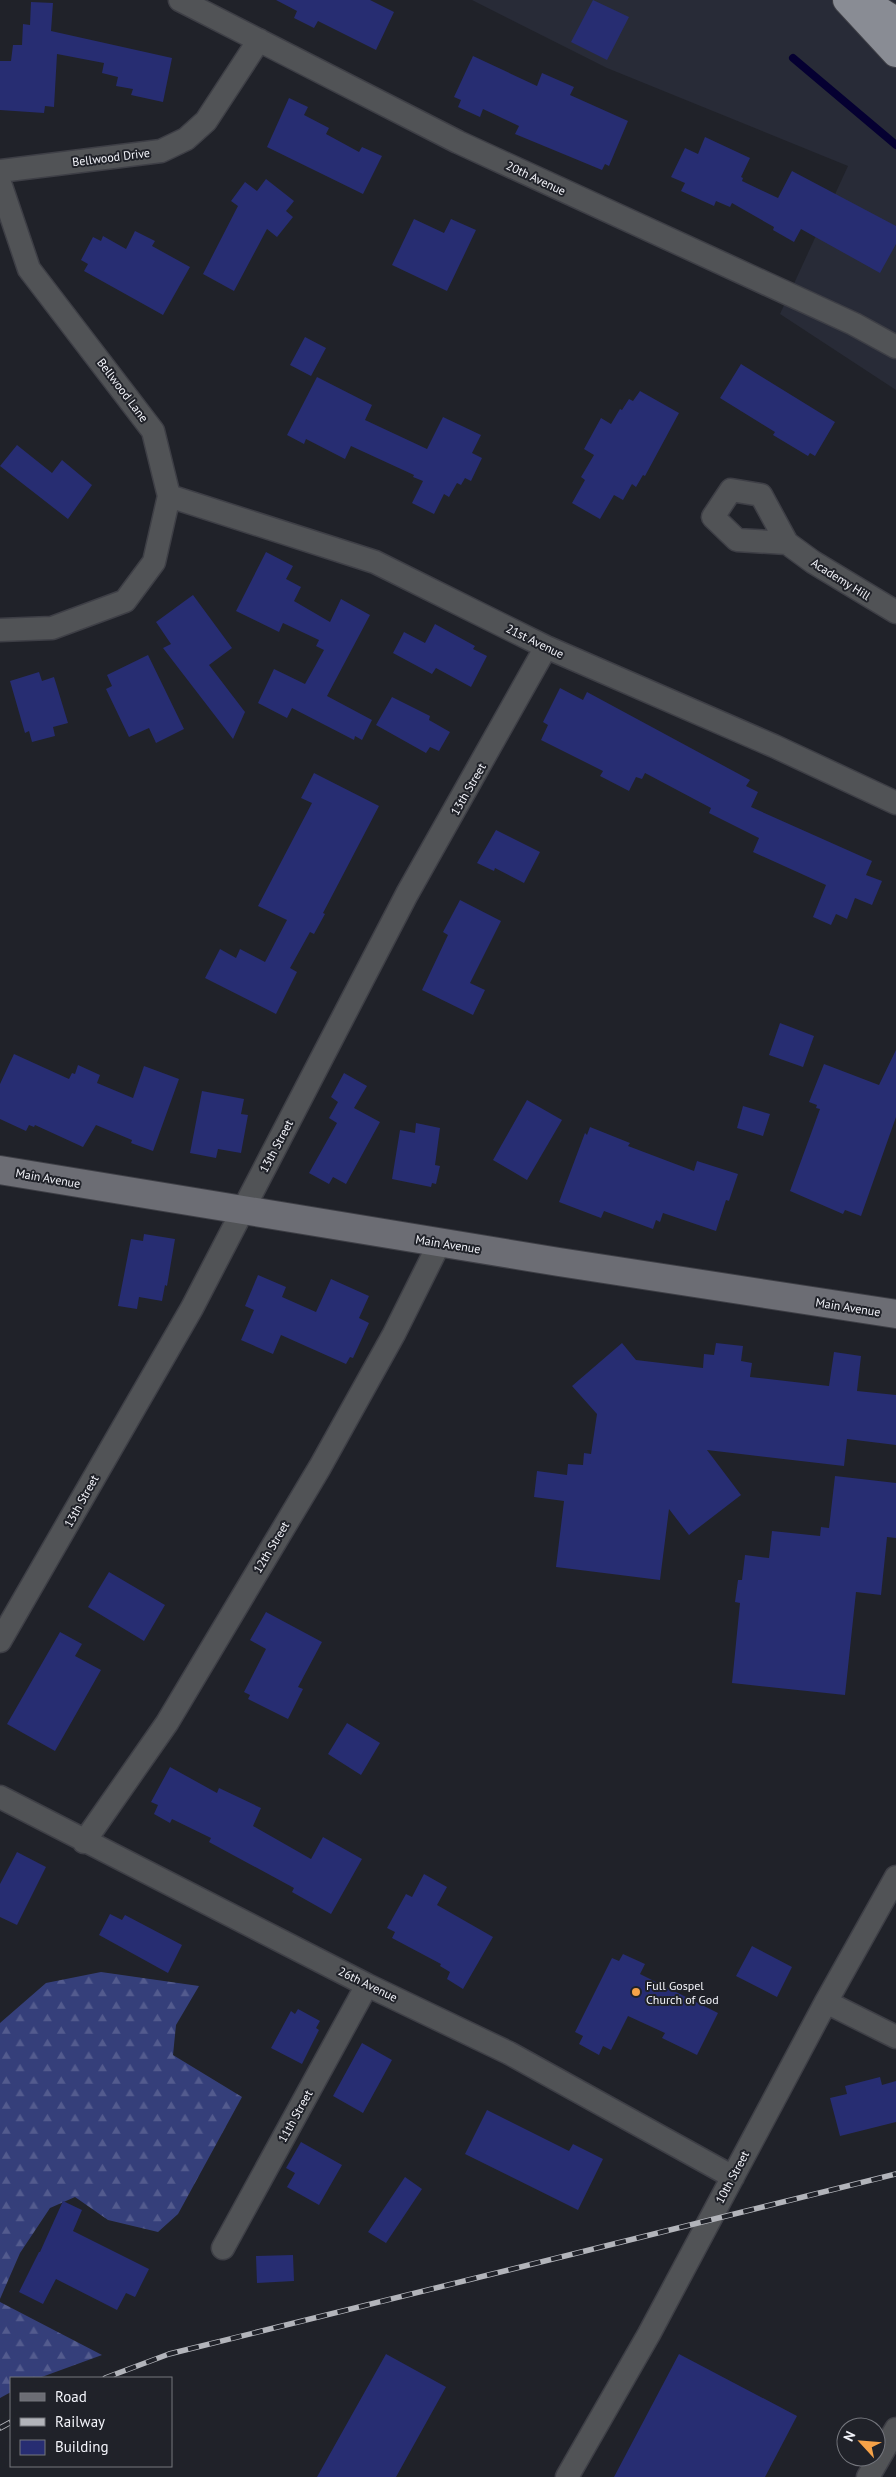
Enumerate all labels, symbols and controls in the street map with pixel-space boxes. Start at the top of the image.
street label: Bellwood Drive [71,145,151,169]
street label: 20th Avenue [504,158,568,198]
street label: Bellwood Lane [94,355,152,425]
street label: Academy Hill [809,555,874,603]
street label: 21st Avenue [504,621,566,661]
street label: 13th Street [447,760,489,818]
street label: 13th Street [256,1117,296,1175]
street label: Main Avenue [14,1165,82,1191]
street label: Main Avenue [414,1231,482,1257]
street label: Main Avenue [814,1294,882,1320]
street label: 13th Street [60,1472,102,1530]
street label: 12th Street [250,1518,292,1576]
street label: 26th Avenue [336,1963,400,2005]
place label: Full Gospel Church of God [646,1978,719,2007]
marker: Full Gospel Church of God [630,1986,642,1998]
street label: 11th Street [274,2087,316,2145]
street label: 10th Street [712,2148,752,2206]
legend [10,2377,172,2467]
text: Road [55,2387,87,2406]
text: Railway [55,2412,105,2431]
north arrow [836,2417,886,2467]
text: N [839,2428,859,2444]
text: Building [55,2437,109,2456]

